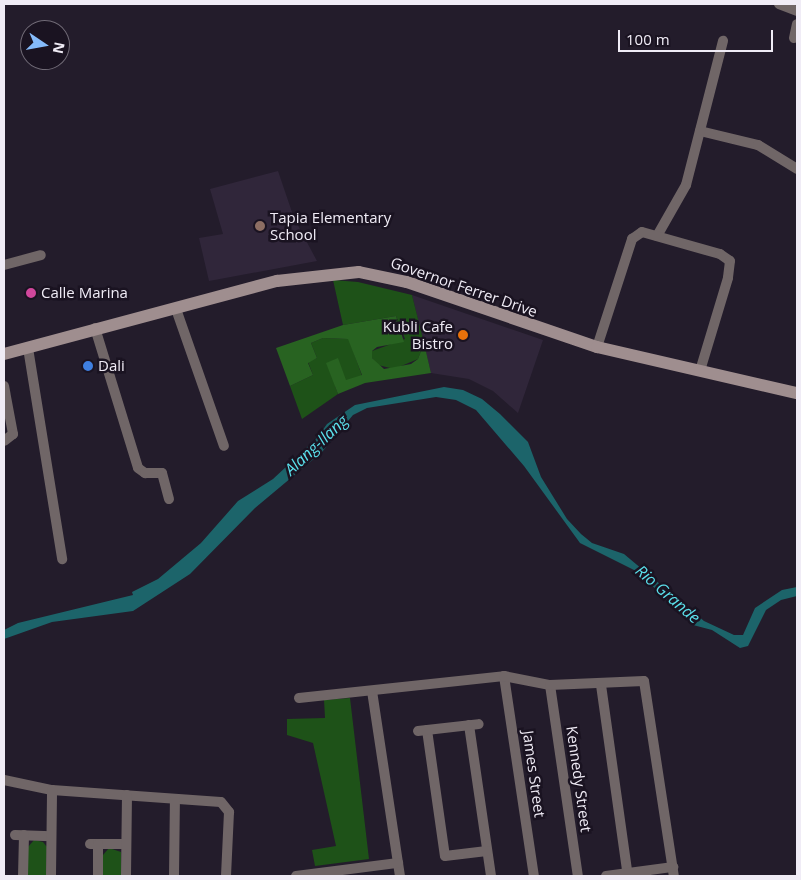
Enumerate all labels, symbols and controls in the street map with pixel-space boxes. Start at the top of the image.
north arrow [20,20,70,70]
scale bar [621,20,776,52]
text: 100 m [626,29,670,49]
text: N [49,40,70,56]
place label: Tapia Elementary School [270,208,391,243]
marker: Tapia Elementary School [254,220,266,232]
street label: Governor Ferrer Drive [388,253,540,321]
place label: Calle Marina [41,284,128,302]
marker: Calle Marina [25,287,37,299]
place label: Kubli Cafe Bistro [383,317,453,352]
marker: Kubli Cafe Bistro [457,329,469,341]
place label: Dali [98,357,125,375]
marker: Dali [82,360,94,372]
water label: Alang-Ilang [280,411,352,479]
water label: Rio Grande [632,561,704,627]
street label: Kennedy Street [563,725,595,833]
street label: James Street [519,729,549,819]

